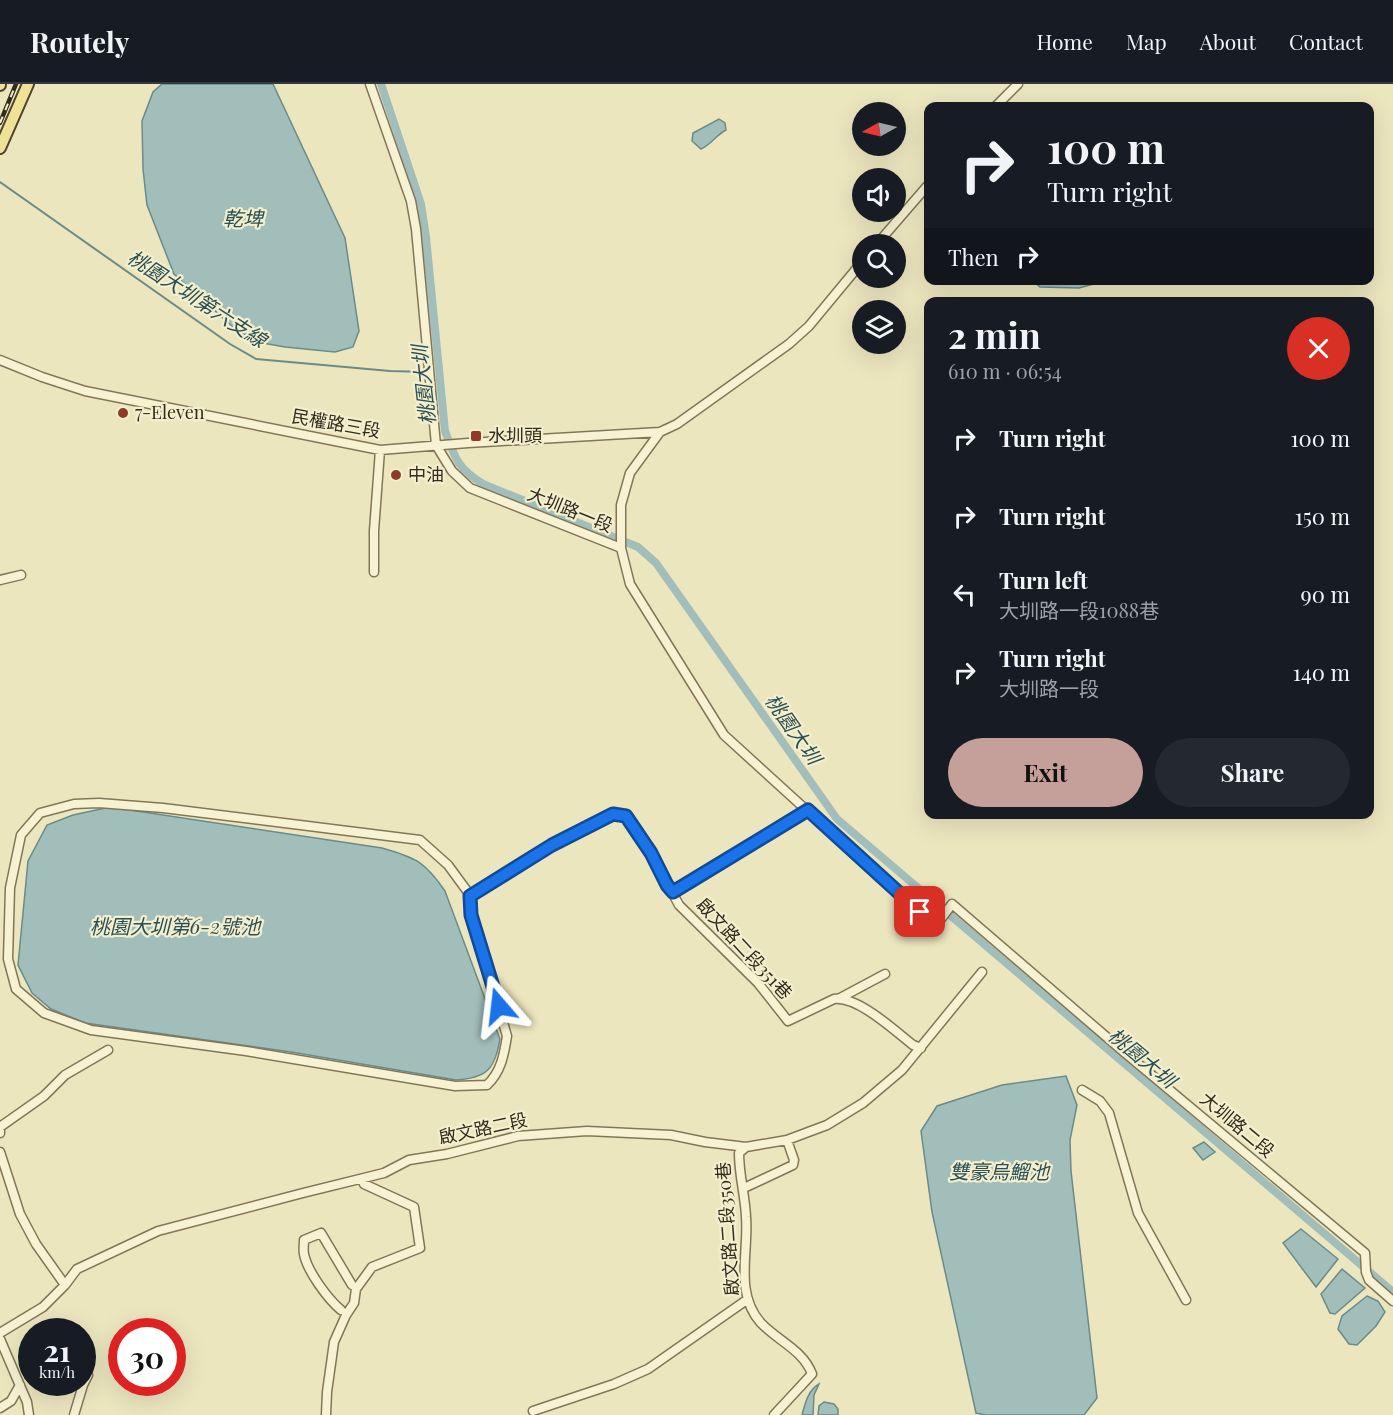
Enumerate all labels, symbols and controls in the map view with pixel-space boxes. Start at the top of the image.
text: Routely [30,23,129,60]
text: Home [1037,27,1093,55]
text: Map [1126,27,1167,55]
text: About [1200,27,1256,55]
text: Contact [1289,27,1363,55]
north arrow [852,102,906,156]
map controls [852,102,906,354]
text: 100 m [1047,119,1165,175]
icon: right [948,126,1026,204]
button: sound [852,168,906,222]
text: Turn right [1047,173,1172,209]
water label: 乾埤 [223,204,265,231]
button: search [852,234,906,288]
icon: right [1011,240,1044,273]
text: Then [948,242,999,272]
water label: 桃園大圳第六支線 [123,243,274,354]
button: layers [852,300,906,354]
text: 2 min [948,310,1041,358]
button: close [1287,317,1350,380]
water label: 桃園大圳 [405,341,440,426]
text: 610 m · 06:54 [948,357,1062,384]
place label: 7-Eleven [135,400,205,424]
street label: 民權路三段 [290,403,383,443]
marker: 7-Eleven [116,406,130,420]
icon: right [948,422,981,455]
place label: 水圳頭 [488,423,542,447]
text: Turn right [999,423,1105,453]
text: 100 m [1290,423,1350,453]
marker: 水圳頭 [469,429,483,443]
place label: 中油 [408,462,444,486]
marker: 中油 [389,468,403,482]
street label: 大圳路一段 [524,481,617,537]
icon: right [948,500,981,533]
text: Turn right [999,501,1105,531]
text: 150 m [1295,501,1350,531]
text: Turn left [999,565,1088,595]
icon: left [948,578,981,611]
text: 90 m [1301,579,1350,609]
text: 大圳路一段1088巷 [999,596,1159,623]
text: Turn right [999,643,1105,673]
icon: right [948,656,981,689]
text: 140 m [1293,657,1350,687]
text: 大圳路一段 [999,674,1099,701]
water label: 桃園大圳 [760,688,830,771]
button: Exit [948,738,1143,807]
button: Share [1155,738,1350,807]
pin [894,886,945,937]
street label: 啟文路二段351巷 [692,893,798,1004]
icon: arrive [903,895,936,928]
water label: 桃園大圳第6-2號池 [90,912,262,939]
position arrow [467,974,531,1038]
water label: 桃園大圳 [1104,1021,1185,1095]
street label: 大圳路二段 [1195,1086,1280,1162]
street label: 啟文路二段 [436,1107,529,1149]
water label: 雙豪烏鰡池 [949,1157,1051,1184]
street label: 啟文路二段350巷 [710,1161,744,1297]
speed limit sign: 30 [108,1318,186,1396]
text: 21 [43,1330,71,1370]
text: km/h [39,1362,75,1382]

